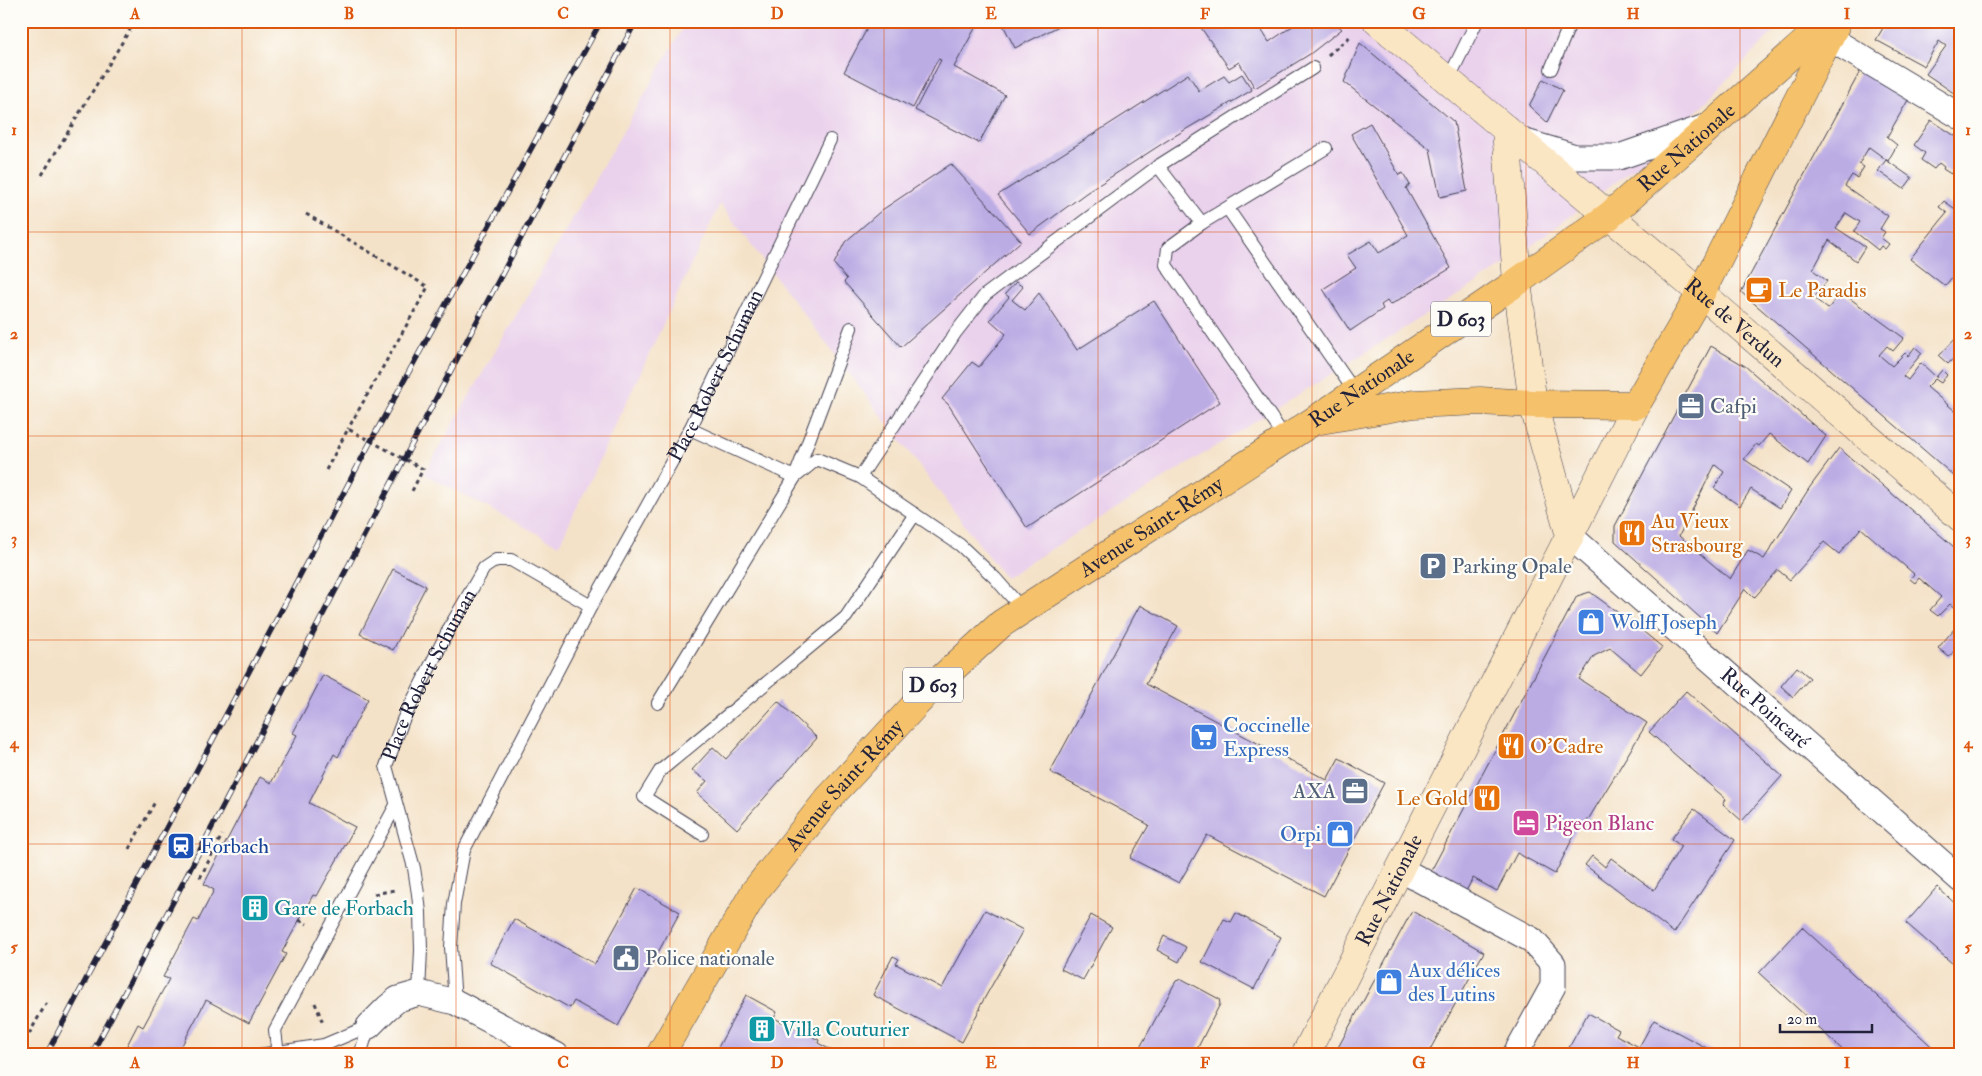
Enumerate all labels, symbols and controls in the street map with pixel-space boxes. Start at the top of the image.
text: A [129,4,141,24]
text: B [344,4,354,24]
text: C [557,4,569,24]
text: D [770,4,784,24]
text: E [985,4,997,24]
text: F [1200,4,1210,24]
text: G [1412,4,1426,24]
text: H [1626,4,1640,24]
text: I [1844,4,1851,24]
street label: Rue Nationale [1632,97,1741,198]
text: 1 [11,120,17,140]
text: 1 [1965,120,1971,140]
street label: Rue de Verdun [1679,272,1791,373]
cafe icon: Le Paradis [1744,275,1774,305]
place label: Le Paradis [1778,277,1866,304]
street label: Place Robert Schuman [661,285,769,466]
road number: D 603 [1431,302,1491,336]
text: 2 [10,324,18,344]
text: 2 [1964,324,1972,344]
street label: Rue Nationale [1304,343,1420,434]
office icon: Cafpi [1676,391,1706,421]
place label: Cafpi [1710,393,1757,420]
street label: Avenue Saint-Rémy [1073,470,1229,584]
place label: Au Vieux Strasbourg [1650,508,1743,559]
restaurant icon: Au Vieux Strasbourg [1617,518,1647,548]
text: 3 [11,529,17,549]
text: 3 [1965,529,1971,549]
parking icon: Parking Opale [1418,551,1448,581]
place label: Parking Opale [1452,553,1572,580]
street label: Place Robert Schuman [376,584,483,765]
shop icon: Wolff Joseph [1576,607,1606,637]
place label: Wolff Joseph [1609,609,1717,636]
street label: Rue Poincaré [1715,661,1816,755]
road number: D 603 [903,668,963,702]
place label: Coccinelle Express [1223,712,1310,763]
street label: Avenue Saint-Rémy [778,713,909,857]
supermarket icon: Coccinelle Express [1189,722,1219,752]
restaurant icon: O'Cadre [1496,731,1526,761]
text: 4 [9,733,20,753]
place label: O'Cadre [1530,733,1603,760]
text: 4 [1963,733,1974,753]
office icon: AXA [1340,776,1370,806]
place label: AXA [1292,778,1336,805]
restaurant icon: Le Gold [1472,783,1502,813]
place label: Le Gold [1396,785,1469,812]
hotel icon: Pigeon Blanc [1511,808,1541,838]
place label: Pigeon Blanc [1545,810,1655,837]
shop icon: Orpi [1325,819,1355,849]
place label: Orpi [1280,821,1321,848]
street label: Rue Nationale [1349,830,1429,951]
station icon: Forbach [166,831,196,861]
place label: Forbach [200,833,269,860]
building icon: Gare de Forbach [240,893,270,923]
place label: Gare de Forbach [274,895,414,922]
text: 5 [10,937,18,957]
text: 5 [1964,937,1972,957]
public building icon: Police nationale [611,943,641,973]
place label: Police nationale [645,945,775,972]
place label: Aux délices des Lutins [1407,957,1500,1008]
shop icon: Aux délices des Lutins [1374,967,1404,997]
scale bar [1780,1001,1872,1033]
text: 20 m [1787,1010,1817,1029]
building icon: Villa Couturier [747,1014,777,1044]
place label: Villa Couturier [781,1016,909,1043]
text: A [129,1053,141,1073]
text: B [344,1053,354,1073]
text: C [557,1053,569,1073]
text: D [770,1053,784,1073]
text: E [985,1053,997,1073]
text: F [1200,1053,1210,1073]
text: G [1412,1053,1426,1073]
text: H [1626,1053,1640,1073]
text: I [1844,1053,1851,1073]

